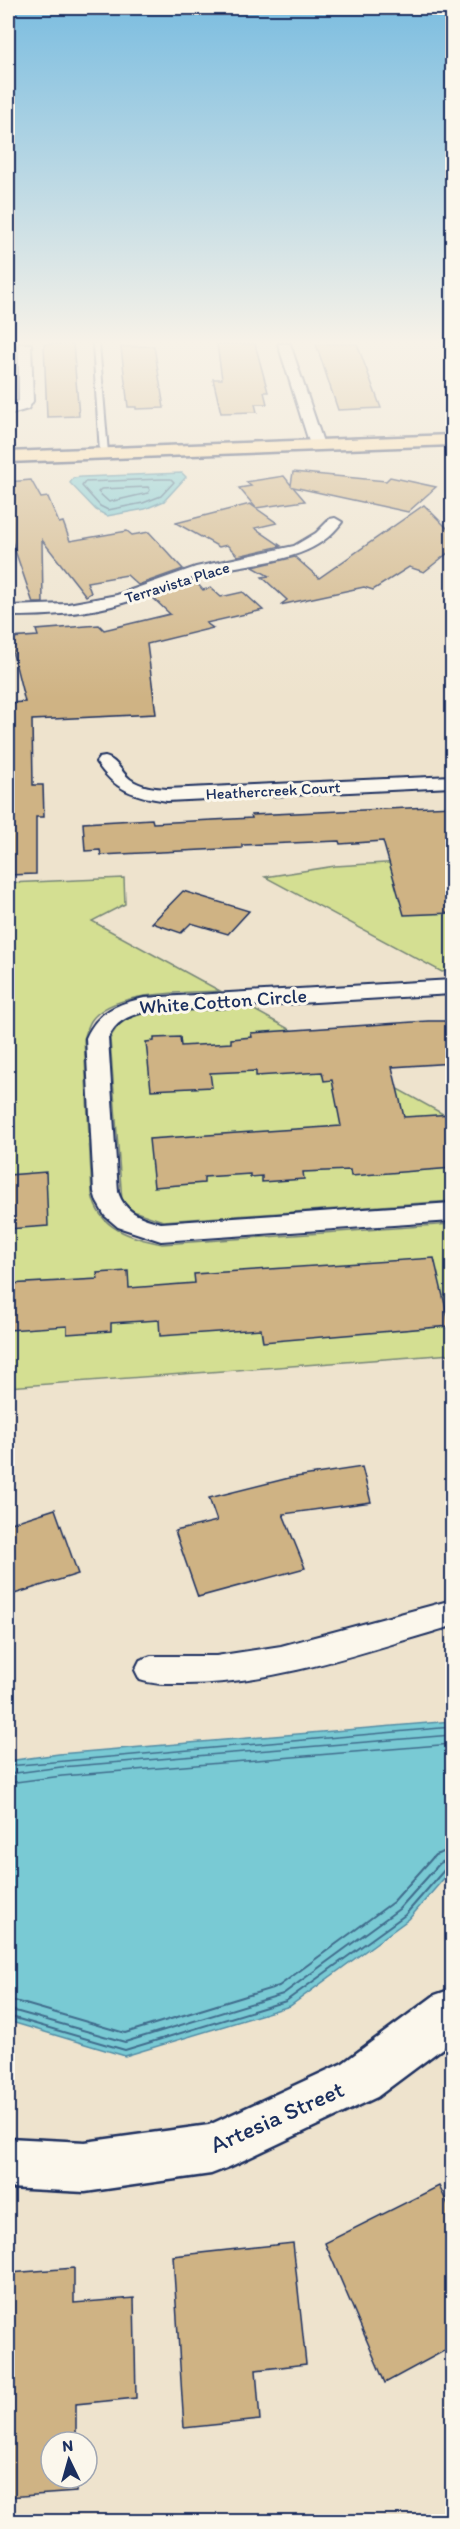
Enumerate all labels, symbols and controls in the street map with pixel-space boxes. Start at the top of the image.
street label: Terravista Place [122,557,232,607]
street label: Heathercreek Court [205,777,341,804]
street label: White Cotton Circle [138,983,308,1019]
street label: Artesia Street [205,2074,348,2159]
north arrow [39,2430,99,2490]
text: N [62,2436,74,2455]

